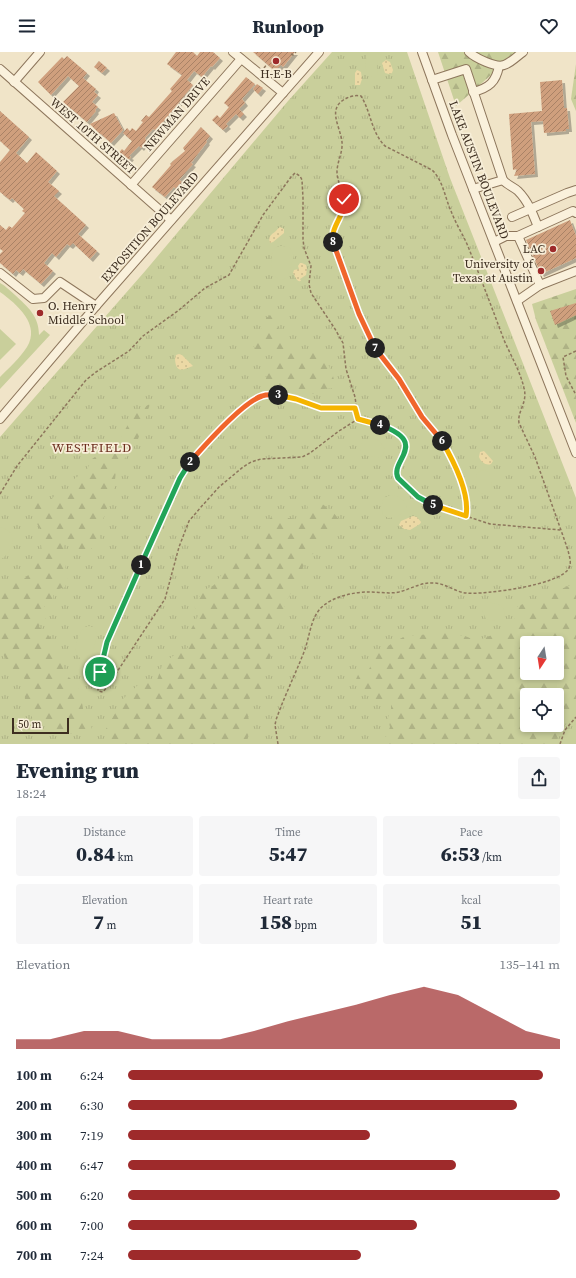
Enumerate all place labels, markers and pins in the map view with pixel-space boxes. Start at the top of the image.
marker: H-E-B [271,56,281,66]
place label: H-E-B [260,66,292,82]
pin [327,182,361,216]
pin: 8 [323,232,343,252]
place label: LAC [523,241,545,257]
marker: LAC [548,244,558,254]
place label: University of Texas at Austin [453,256,535,286]
marker: University of Texas at Austin [536,266,546,276]
place label: O. Henry Middle School [48,298,125,328]
marker: O. Henry Middle School [35,308,45,318]
pin: 7 [365,338,385,358]
pin: 3 [268,385,288,405]
pin: 4 [370,415,390,435]
pin: 6 [432,431,452,451]
pin: 2 [180,452,200,472]
pin: 5 [423,495,443,515]
pin: 1 [131,555,151,575]
pin [83,655,117,689]

